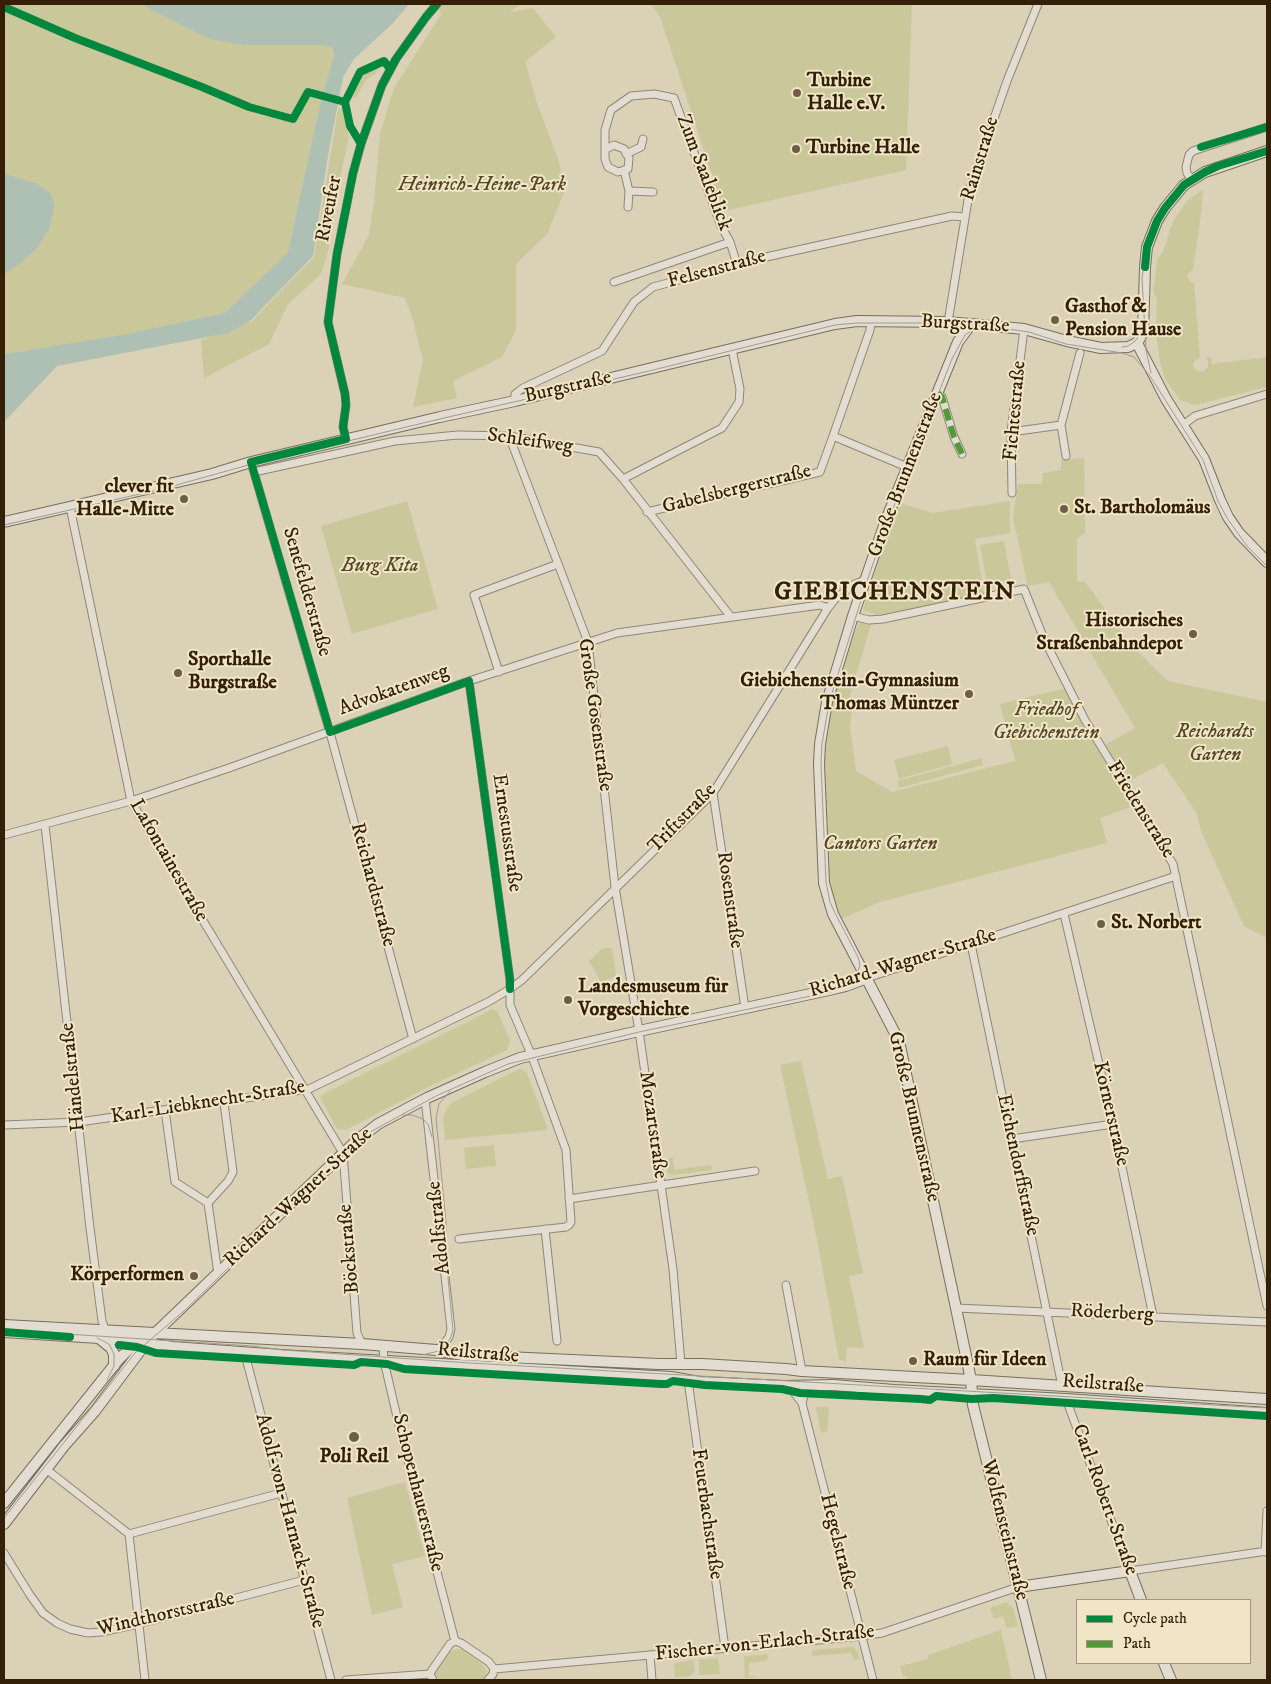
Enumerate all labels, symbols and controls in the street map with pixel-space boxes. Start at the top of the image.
place label: Turbine Halle e.V. [807,70,885,117]
marker: Turbine Halle e.V. [791,87,803,99]
street label: Zum Saaleblick [670,112,736,234]
street label: Rainstraße [957,114,1005,204]
place label: Turbine Halle [806,137,920,161]
marker: Turbine Halle [790,143,802,155]
street label: Riveufer [312,174,348,244]
park label: Heinrich-Heine-Park [398,174,566,198]
street label: Felsenstraße [665,245,769,295]
place label: Gasthof & Pension Hause [1065,296,1181,343]
street label: Burgstraße [920,311,1010,339]
marker: Gasthof & Pension Hause [1049,314,1061,326]
street label: Fichtestraße [1000,360,1032,462]
street label: Burgstraße [522,366,614,410]
street label: Große Brunnenstraße [864,389,948,561]
street label: Schleifweg [486,424,574,460]
street label: Gabelsbergerstraße [660,460,814,520]
place label: clever fit Halle-Mitte [76,476,174,523]
marker: clever fit Halle-Mitte [178,493,190,505]
place label: St. Bartholomäus [1074,497,1211,521]
marker: St. Bartholomäus [1058,503,1070,515]
street label: Senefelderstraße [276,525,336,659]
park label: Burg Kita [341,555,419,579]
district label: GIEBICHENSTEIN [772,579,1018,609]
place label: Historisches Straßenbahndepot [1036,610,1183,657]
marker: Historisches Straßenbahndepot [1187,628,1199,640]
street label: Große Gosenstraße [571,637,617,793]
place label: Sporthalle Burgstraße [188,649,277,696]
street label: Advokatenweg [336,660,452,722]
marker: Sporthalle Burgstraße [172,667,184,679]
place label: Giebichenstein-Gymnasium Thomas Müntzer [740,670,959,717]
marker: Giebichenstein-Gymnasium Thomas Müntzer [963,688,975,700]
park label: Friedhof Giebichenstein [993,699,1099,746]
park label: Reichardts Garten [1176,721,1254,768]
street label: Friedenstraße [1101,757,1179,863]
street label: Ernestusstraße [486,772,526,894]
street label: Triftstraße [644,779,722,859]
street label: Lafontainestraße [123,796,213,926]
street label: Reichardtstraße [344,820,400,950]
park label: Cantors Garten [823,833,937,857]
street label: Rosenstraße [710,850,748,950]
place label: St. Norbert [1111,912,1202,936]
marker: St. Norbert [1095,918,1107,930]
street label: Richard-Wagner-Straße [807,924,999,1004]
place label: Landesmuseum für Vorgeschichte [578,976,728,1023]
marker: Landesmuseum für Vorgeschichte [562,994,574,1006]
street label: Händelstraße [56,1021,92,1133]
street label: Große Brunnenstraße [882,1029,944,1205]
street label: Körnerstraße [1086,1059,1134,1169]
street label: Mozartstraße [633,1070,671,1180]
street label: Karl-Liebknecht-Straße [109,1076,307,1130]
street label: Eichendorffstraße [990,1092,1044,1238]
street label: Richard-Wagner-Straße [220,1123,378,1273]
street label: Adolfstraße [423,1180,457,1276]
street label: Böckstraße [334,1203,366,1295]
place label: Körperformen [70,1264,184,1288]
marker: Körperformen [188,1270,200,1282]
street label: Röderberg [1070,1300,1154,1328]
street label: Reilstraße [436,1338,520,1370]
place label: Raum für Ideen [923,1349,1047,1373]
marker: Raum für Ideen [907,1355,919,1367]
street label: Reilstraße [1061,1370,1145,1400]
street label: Adolf-von-Harnack-Straße [249,1411,329,1631]
street label: Schopenhauerstraße [386,1412,448,1574]
street label: Carl-Robert-Straße [1066,1421,1142,1579]
marker: Poli Reil [347,1430,361,1444]
place label: Poli Reil [320,1446,388,1470]
street label: Feuerbachstraße [685,1447,727,1581]
street label: Wolfensteinstraße [975,1457,1033,1603]
street label: Hegelstraße [813,1491,861,1593]
street label: Windthorststraße [95,1588,237,1642]
legend [1076,1599,1251,1664]
text: Cycle path [1123,1609,1187,1628]
street label: Fischer-von-Erlach-Straße [654,1621,876,1667]
text: Path [1123,1634,1151,1653]

